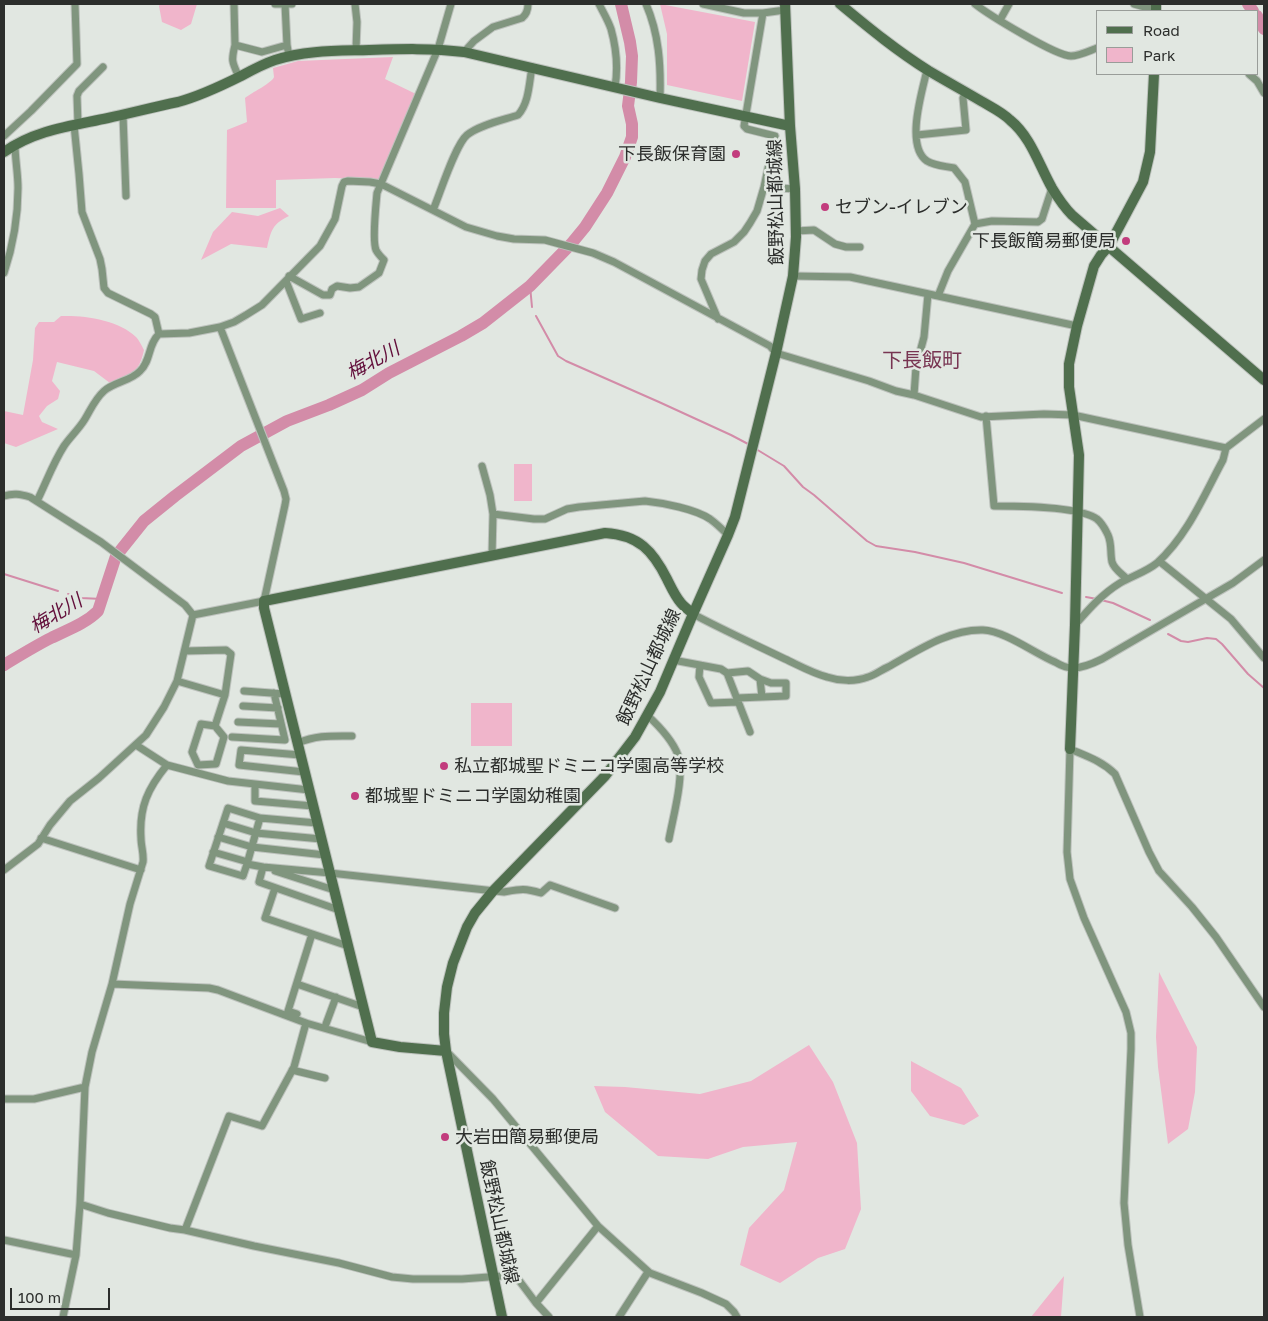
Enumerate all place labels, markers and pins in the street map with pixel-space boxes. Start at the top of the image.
place label: 下長飯保育園 [618,143,726,165]
marker: 下長飯保育園 [730,148,742,160]
place label: セブン-イレブン [835,196,968,218]
marker: セブン-イレブン [819,201,831,213]
place label: 下長飯簡易郵便局 [972,230,1116,252]
marker: 下長飯簡易郵便局 [1120,235,1132,247]
place label: 私立都城聖ドミニコ学園高等学校 [454,755,724,777]
marker: 私立都城聖ドミニコ学園高等学校 [438,760,450,772]
place label: 都城聖ドミニコ学園幼稚園 [365,785,581,807]
marker: 都城聖ドミニコ学園幼稚園 [349,790,361,802]
place label: 大岩田簡易郵便局 [455,1126,599,1148]
marker: 大岩田簡易郵便局 [439,1131,451,1143]

